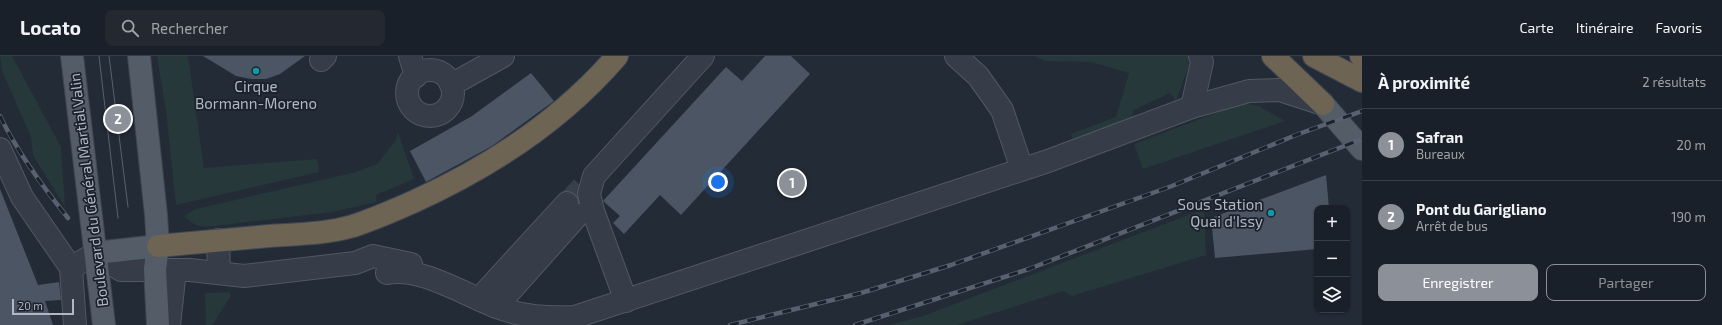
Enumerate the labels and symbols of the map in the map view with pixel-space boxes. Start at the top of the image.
marker: Cirque Bormann-Moreno [251,66,261,76]
street label: Boulevard du Général Martial Valin [65,72,111,308]
place label: Cirque Bormann-Moreno [195,77,317,112]
pin: 2 [105,104,131,134]
pin: 1 [779,168,805,198]
your location [708,172,728,192]
place label: Sous Station Quai d'Issy [1178,195,1263,231]
marker: Sous Station Quai d'Issy [1266,208,1276,218]
scale bar [12,297,74,316]

